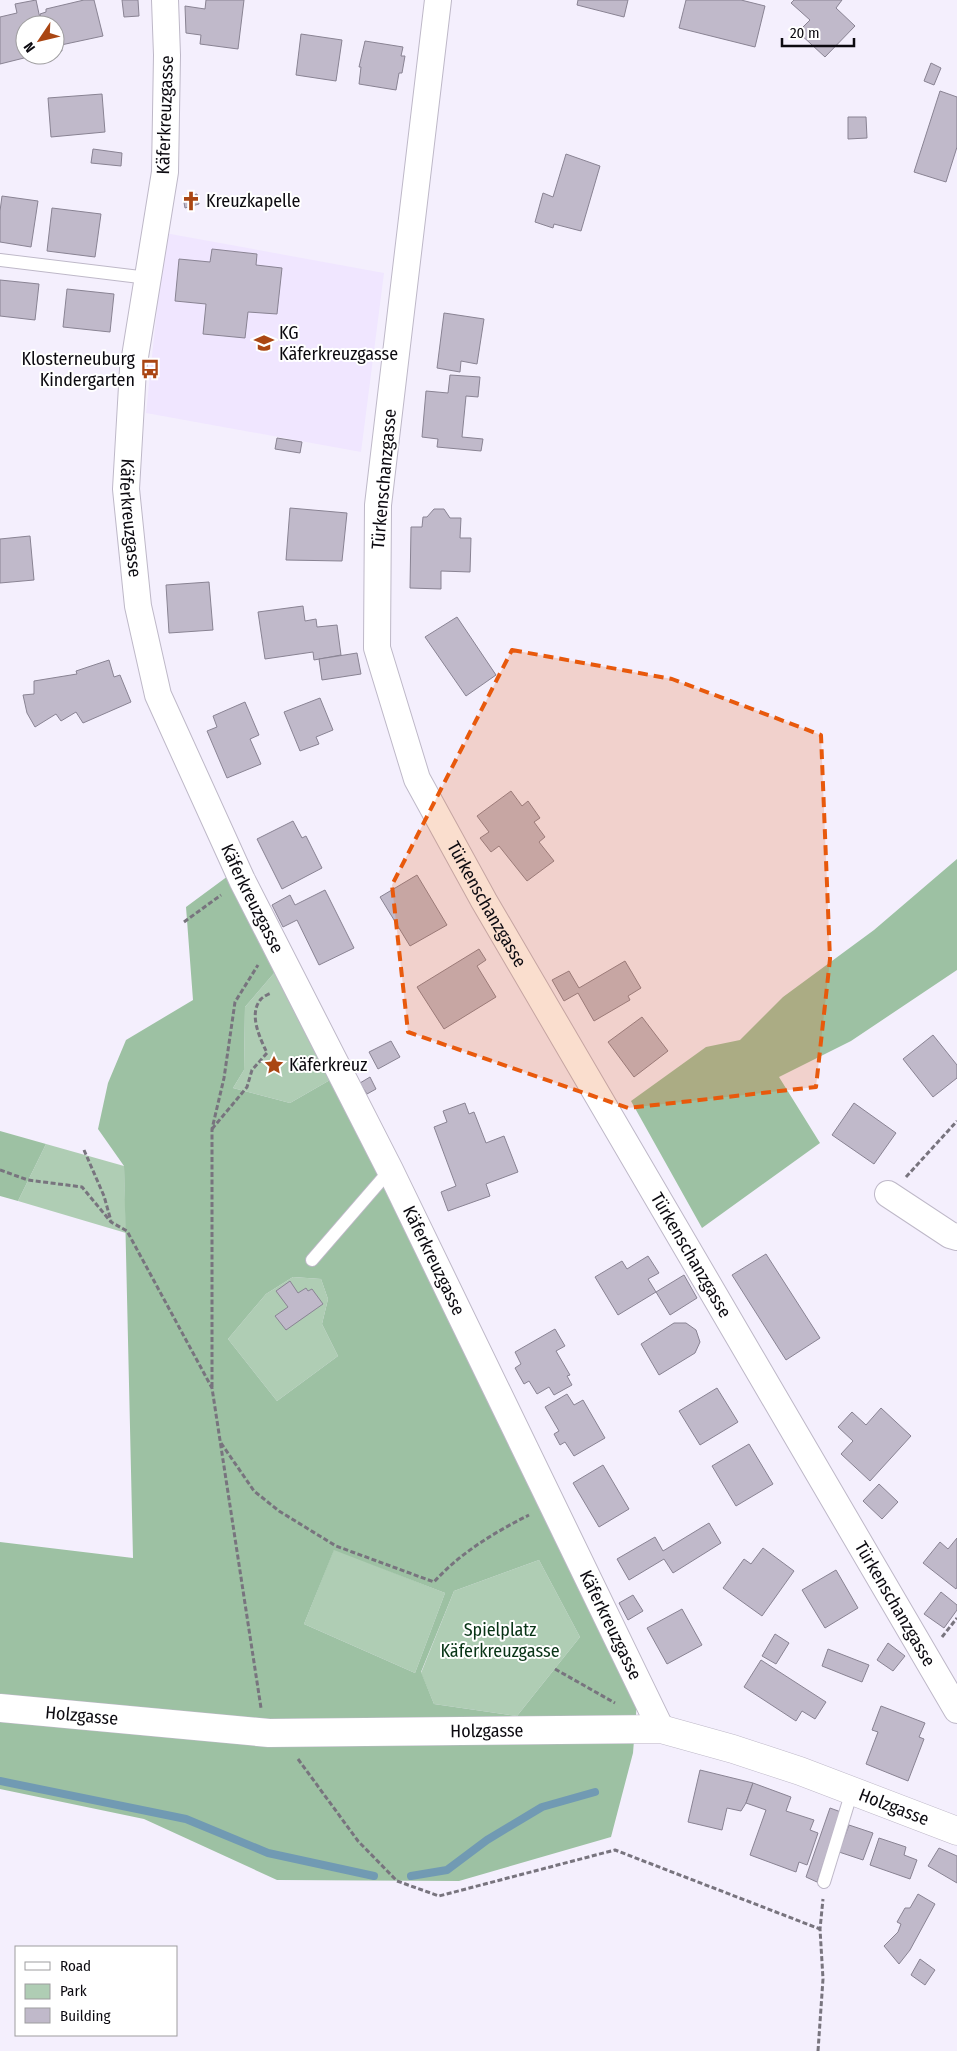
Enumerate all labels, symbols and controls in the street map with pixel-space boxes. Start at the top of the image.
north arrow [15,15,65,65]
scale bar [782,15,854,47]
text: 20 m [790,24,820,42]
text: N [20,39,39,55]
street label: Käferkreuzgasse [152,55,178,175]
church icon: Kreuzkapelle [180,190,202,212]
place label: Kreuzkapelle [206,190,301,212]
place label: KG Käferkreuzgasse [279,322,398,365]
school or university icon: KG Käferkreuzgasse [253,332,275,354]
place label: Klosterneuburg Kindergarten [22,348,136,391]
bus stop icon: Klosterneuburg Kindergarten [139,358,161,380]
street label: Türkenschanzgasse [367,408,401,550]
street label: Käferkreuzgasse [115,458,146,578]
street label: Türkenschanzgasse [442,838,531,971]
street label: Käferkreuzgasse [216,840,289,957]
place icon: Käferkreuz [263,1054,285,1076]
place label: Käferkreuz [289,1054,367,1076]
street label: Türkenschanzgasse [646,1189,736,1322]
street label: Käferkreuzgasse [398,1202,470,1319]
street label: Türkenschanzgasse [850,1537,940,1671]
street label: Käferkreuzgasse [575,1567,646,1683]
park label: Spielplatz Käferkreuzgasse [440,1619,560,1662]
street label: Holzgasse [44,1701,119,1730]
street label: Holzgasse [450,1719,524,1742]
street label: Holzgasse [856,1784,932,1830]
legend [15,1946,178,2036]
text: Road [60,1957,91,1975]
text: Park [60,1982,87,2000]
text: Building [60,2007,111,2025]

